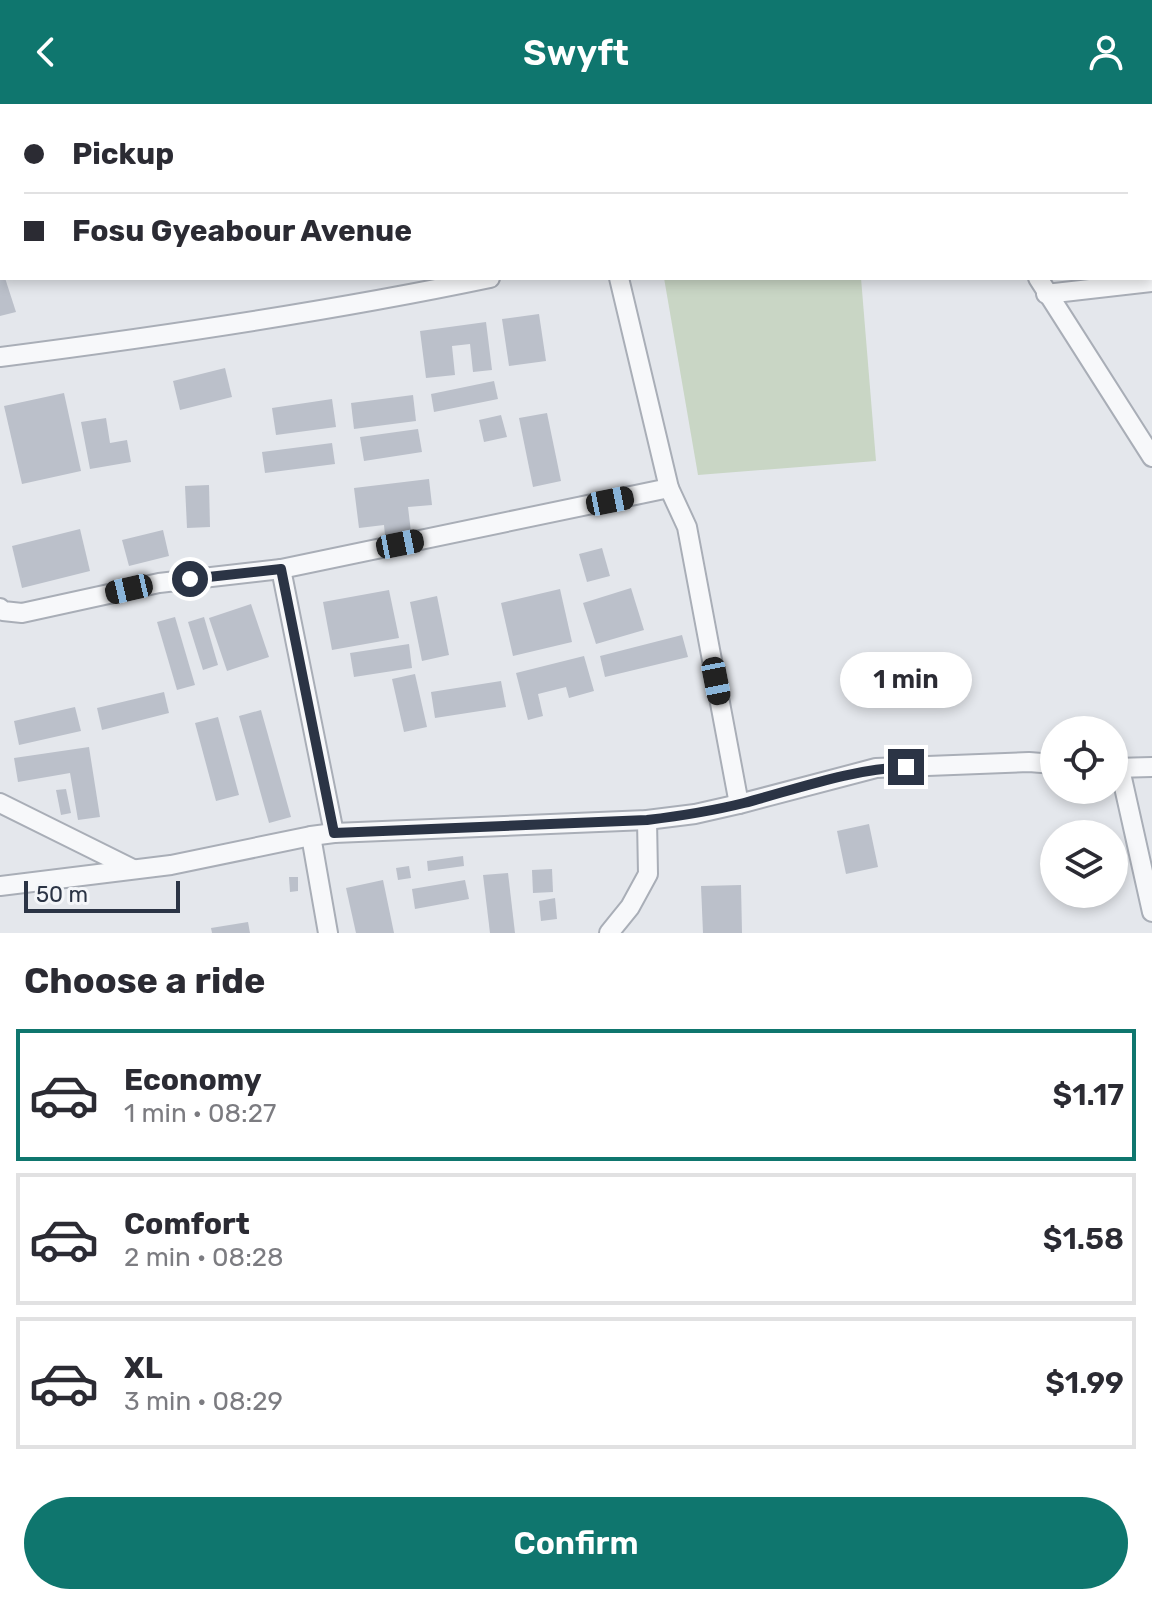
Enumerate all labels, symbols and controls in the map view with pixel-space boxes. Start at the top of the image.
icon: back [24,30,68,74]
icon: person [1084,30,1128,74]
text: Swyft [523,31,629,74]
text: Pickup [72,136,174,172]
text: Fosu Gyeabour Avenue [72,213,412,249]
car [584,485,636,517]
car [374,528,426,560]
route start [172,561,208,597]
car [103,572,155,606]
callout: 1 min [840,651,972,707]
car [700,655,732,707]
text: 1 min [873,664,939,695]
map controls [1040,716,1128,908]
button: locate [1040,716,1128,804]
route end [888,749,924,785]
button: layers [1040,820,1128,908]
scale bar [24,877,180,913]
text: 50 m [36,881,88,908]
text: Choose a ride [24,959,265,1002]
icon: car [28,1059,100,1131]
text: Economy [124,1062,262,1098]
text: $1.17 [1053,1077,1124,1113]
text: 1 min · 08:27 [124,1098,276,1129]
icon: car [28,1203,100,1275]
text: Comfort [124,1206,250,1242]
text: $1.58 [1043,1221,1124,1257]
text: 2 min · 08:28 [124,1242,284,1273]
icon: car [28,1347,100,1419]
text: XL [124,1350,163,1386]
text: $1.99 [1045,1365,1124,1401]
text: 3 min · 08:29 [124,1386,283,1417]
button: Confirm [24,1497,1128,1589]

